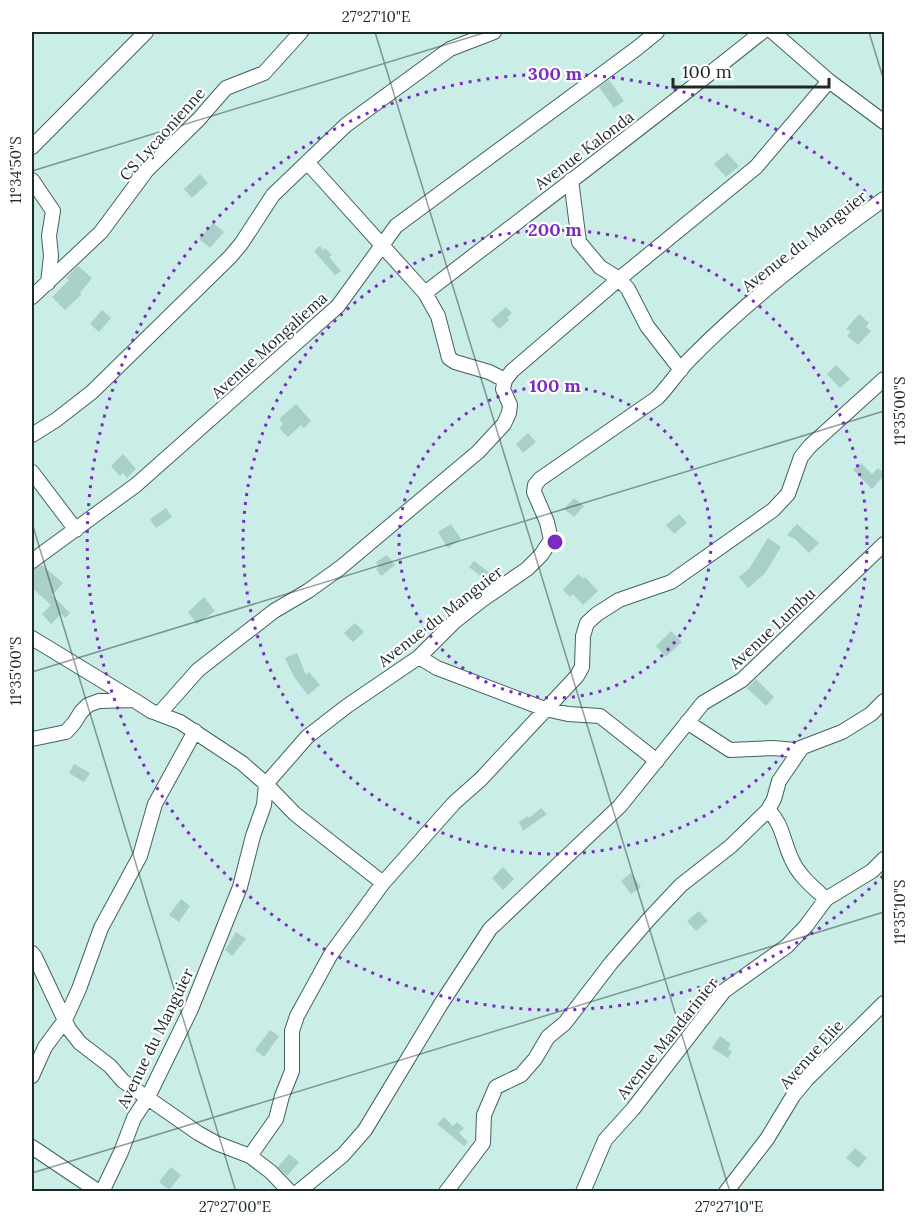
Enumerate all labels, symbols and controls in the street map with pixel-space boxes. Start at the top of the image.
text: 27°27'10"E [342,7,410,26]
scale bar [673,51,829,89]
text: 100 m [682,60,732,83]
text: 300 m [528,62,583,85]
street label: CS Lycaonienne [115,83,209,185]
street label: Avenue Kalonda [530,106,638,194]
text: 11°34'50"S [6,136,25,204]
street label: Avenue du Manguier [737,186,870,297]
text: 200 m [528,218,582,241]
street label: Avenue Mongaliema [206,288,331,403]
text: 100 m [529,374,581,397]
text: 11°35'00"S [890,377,909,445]
centre of rings [545,532,565,552]
street label: Avenue du Manguier [373,561,506,672]
street label: Avenue Lumbu [724,583,820,674]
text: 11°35'00"S [6,637,25,705]
text: 11°35'10"S [890,879,909,945]
street label: Avenue du Manguier [112,965,198,1112]
street label: Avenue Mandarinier [611,973,722,1103]
street label: Avenue Elie [774,1015,847,1093]
text: 27°27'00"E [199,1197,271,1216]
text: 27°27'10"E [695,1197,763,1216]

